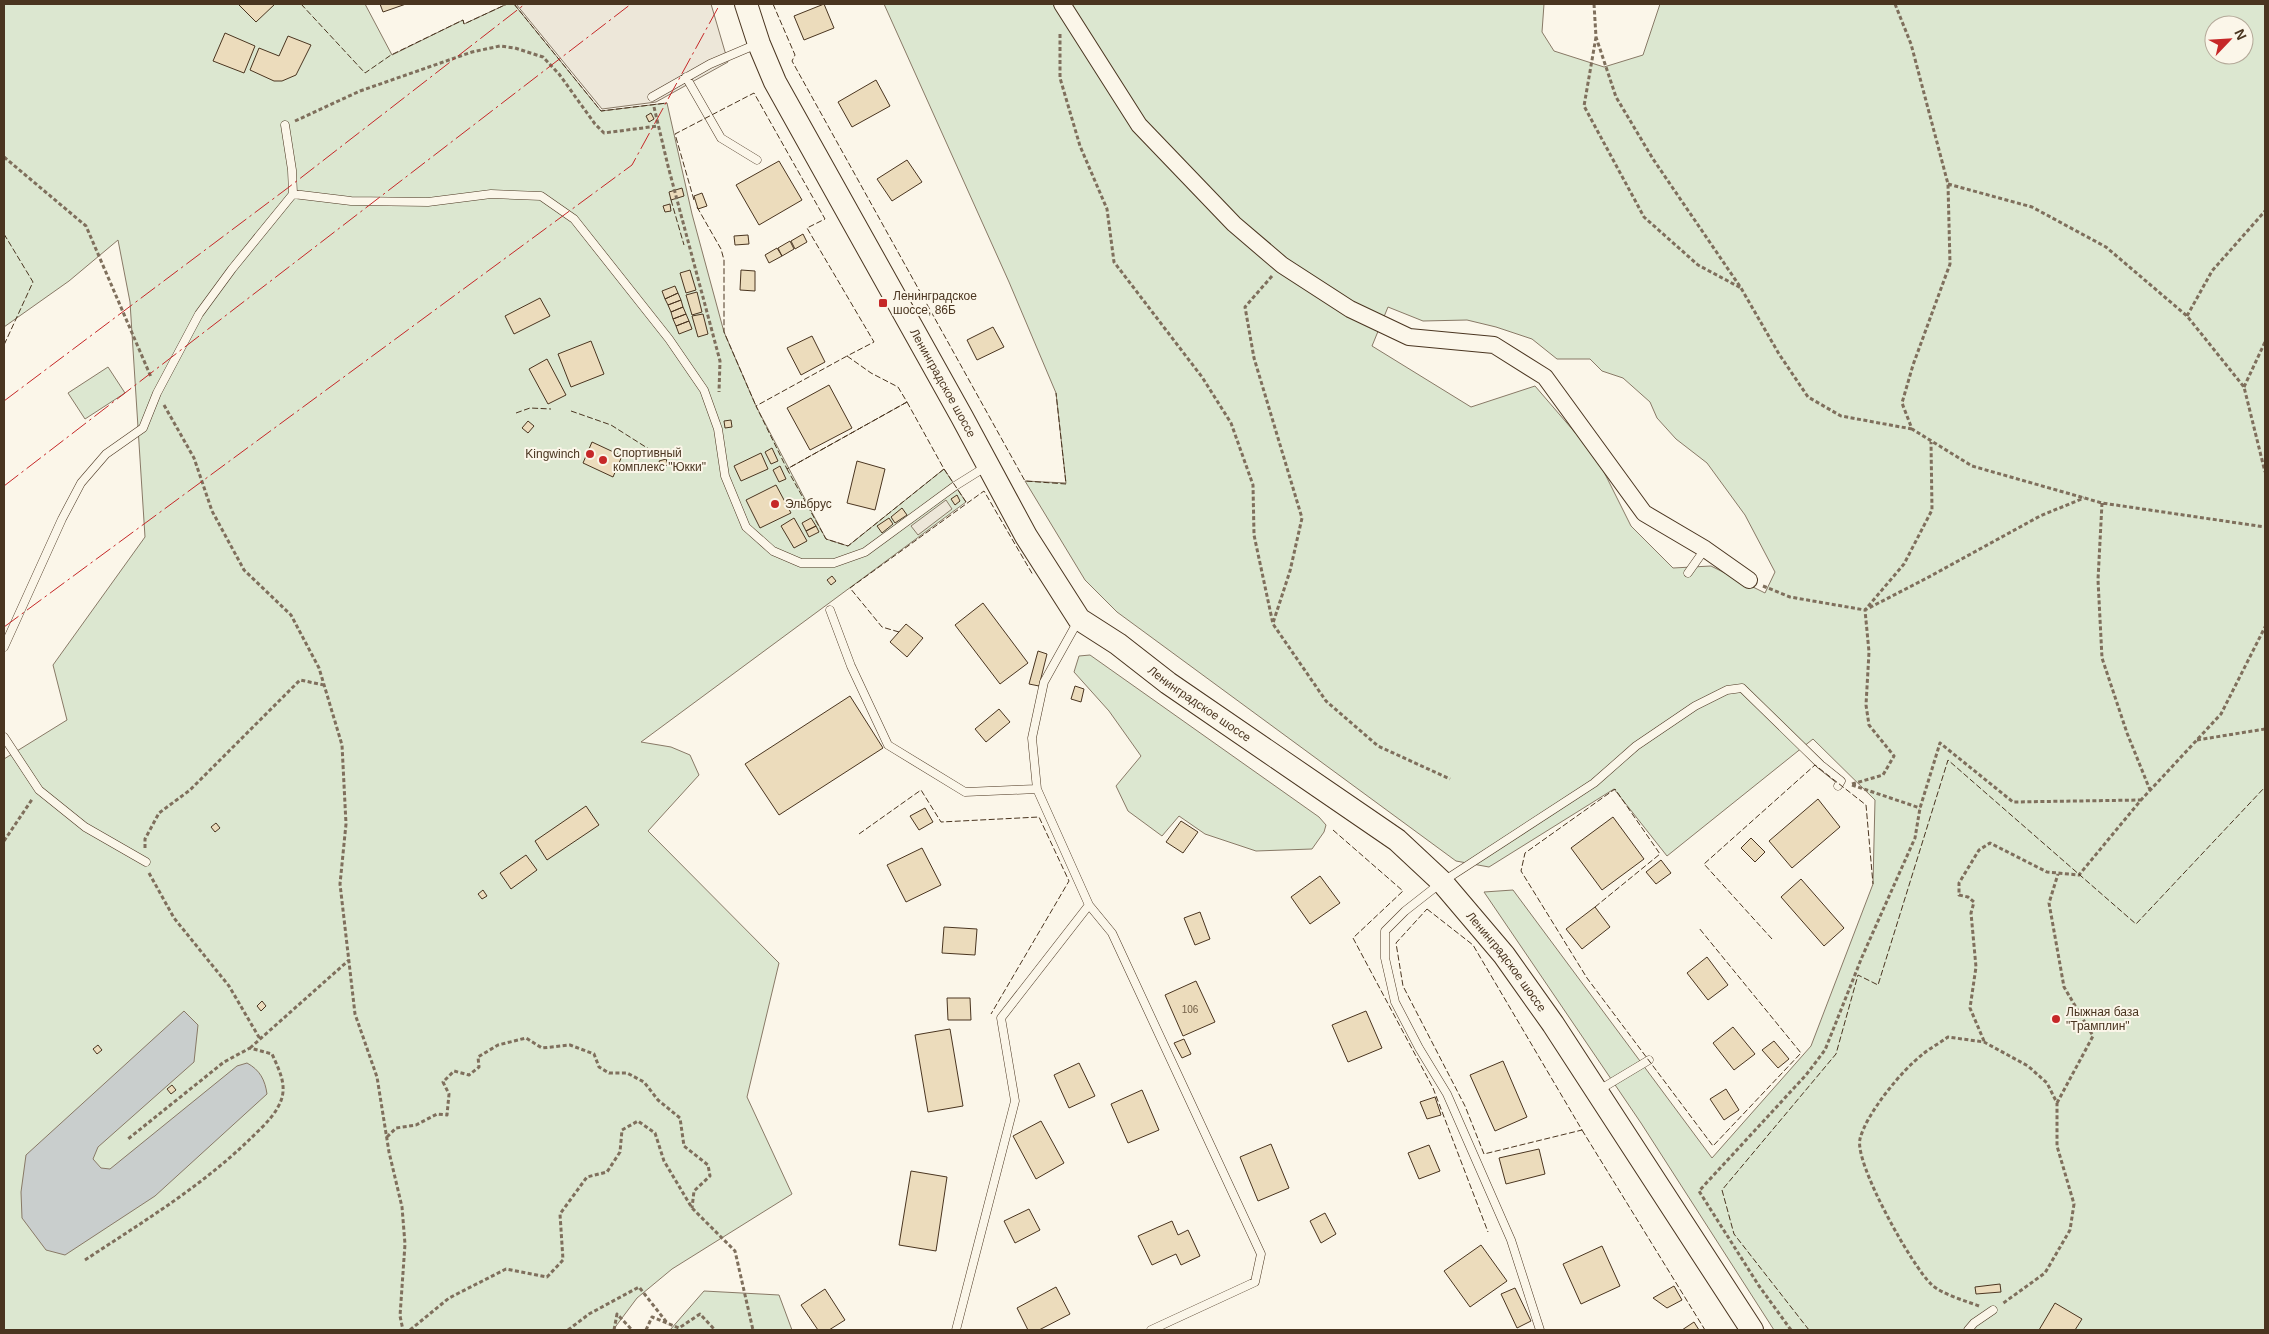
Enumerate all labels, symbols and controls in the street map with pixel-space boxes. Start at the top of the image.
north arrow [2204,15,2254,65]
text: N [2231,27,2250,42]
place label: Ленинградское шоссе, 86Б [893,289,977,317]
marker: Ленинградское шоссе, 86Б [877,297,889,309]
street label: Ленинградское шоссе [907,326,979,440]
place label: Спортивный комплекс "Юкки" [613,446,706,474]
place label: Kingwinch [525,447,580,461]
marker: Kingwinch [584,448,596,460]
marker: Спортивный комплекс "Юкки" [597,454,609,466]
place label: Эльбрус [785,497,832,511]
marker: Эльбрус [769,498,781,510]
street label: Ленинградское шоссе [1145,663,1254,745]
street label: Ленинградское шоссе [1463,909,1549,1015]
house number: 106 [1182,1004,1199,1015]
place label: Лыжная база "Трамплин" [2066,1005,2139,1033]
marker: Лыжная база "Трамплин" [2050,1013,2062,1025]

